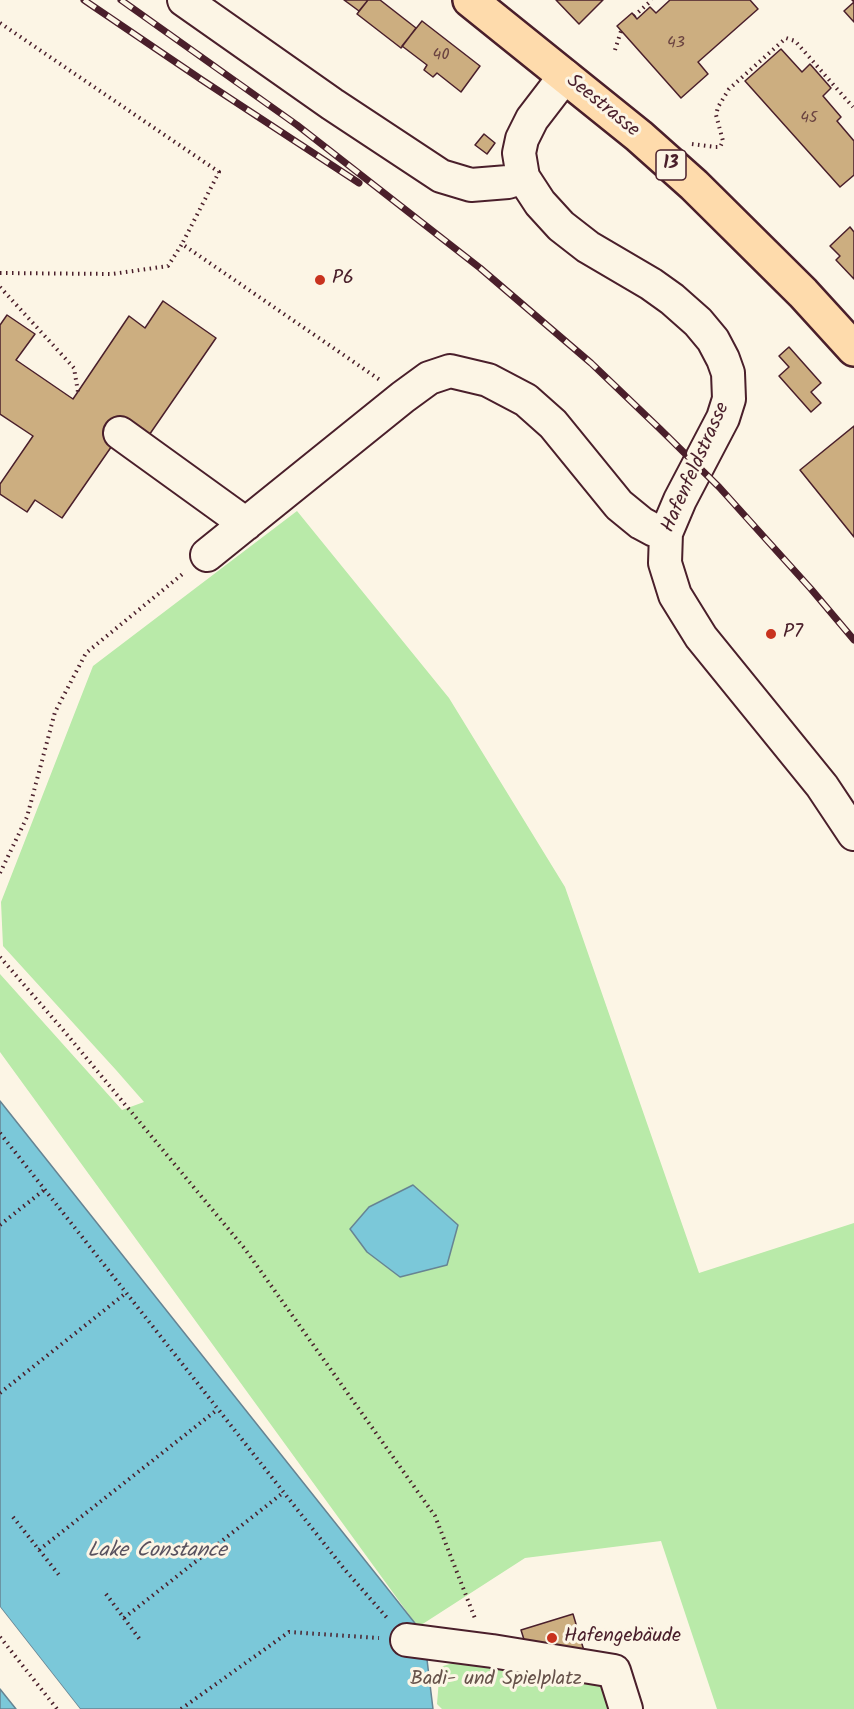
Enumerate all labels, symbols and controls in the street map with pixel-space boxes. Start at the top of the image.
house number: 43 [667,34,685,54]
house number: 40 [433,46,449,66]
street label: Seestrasse [561,70,643,144]
house number: 45 [800,109,818,129]
road number: 13 [656,150,686,180]
place label: P6 [332,268,354,292]
marker: P6 [313,273,327,287]
street label: Hafenfeldstrasse [658,399,736,537]
place label: P7 [783,622,803,646]
marker: P7 [764,627,778,641]
water label: Lake Constance [87,1539,227,1565]
place label: Hafengebäude [564,1626,681,1650]
marker: Hafengebäude [545,1631,559,1645]
park label: Badi- und Spielplatz [410,1669,582,1693]

